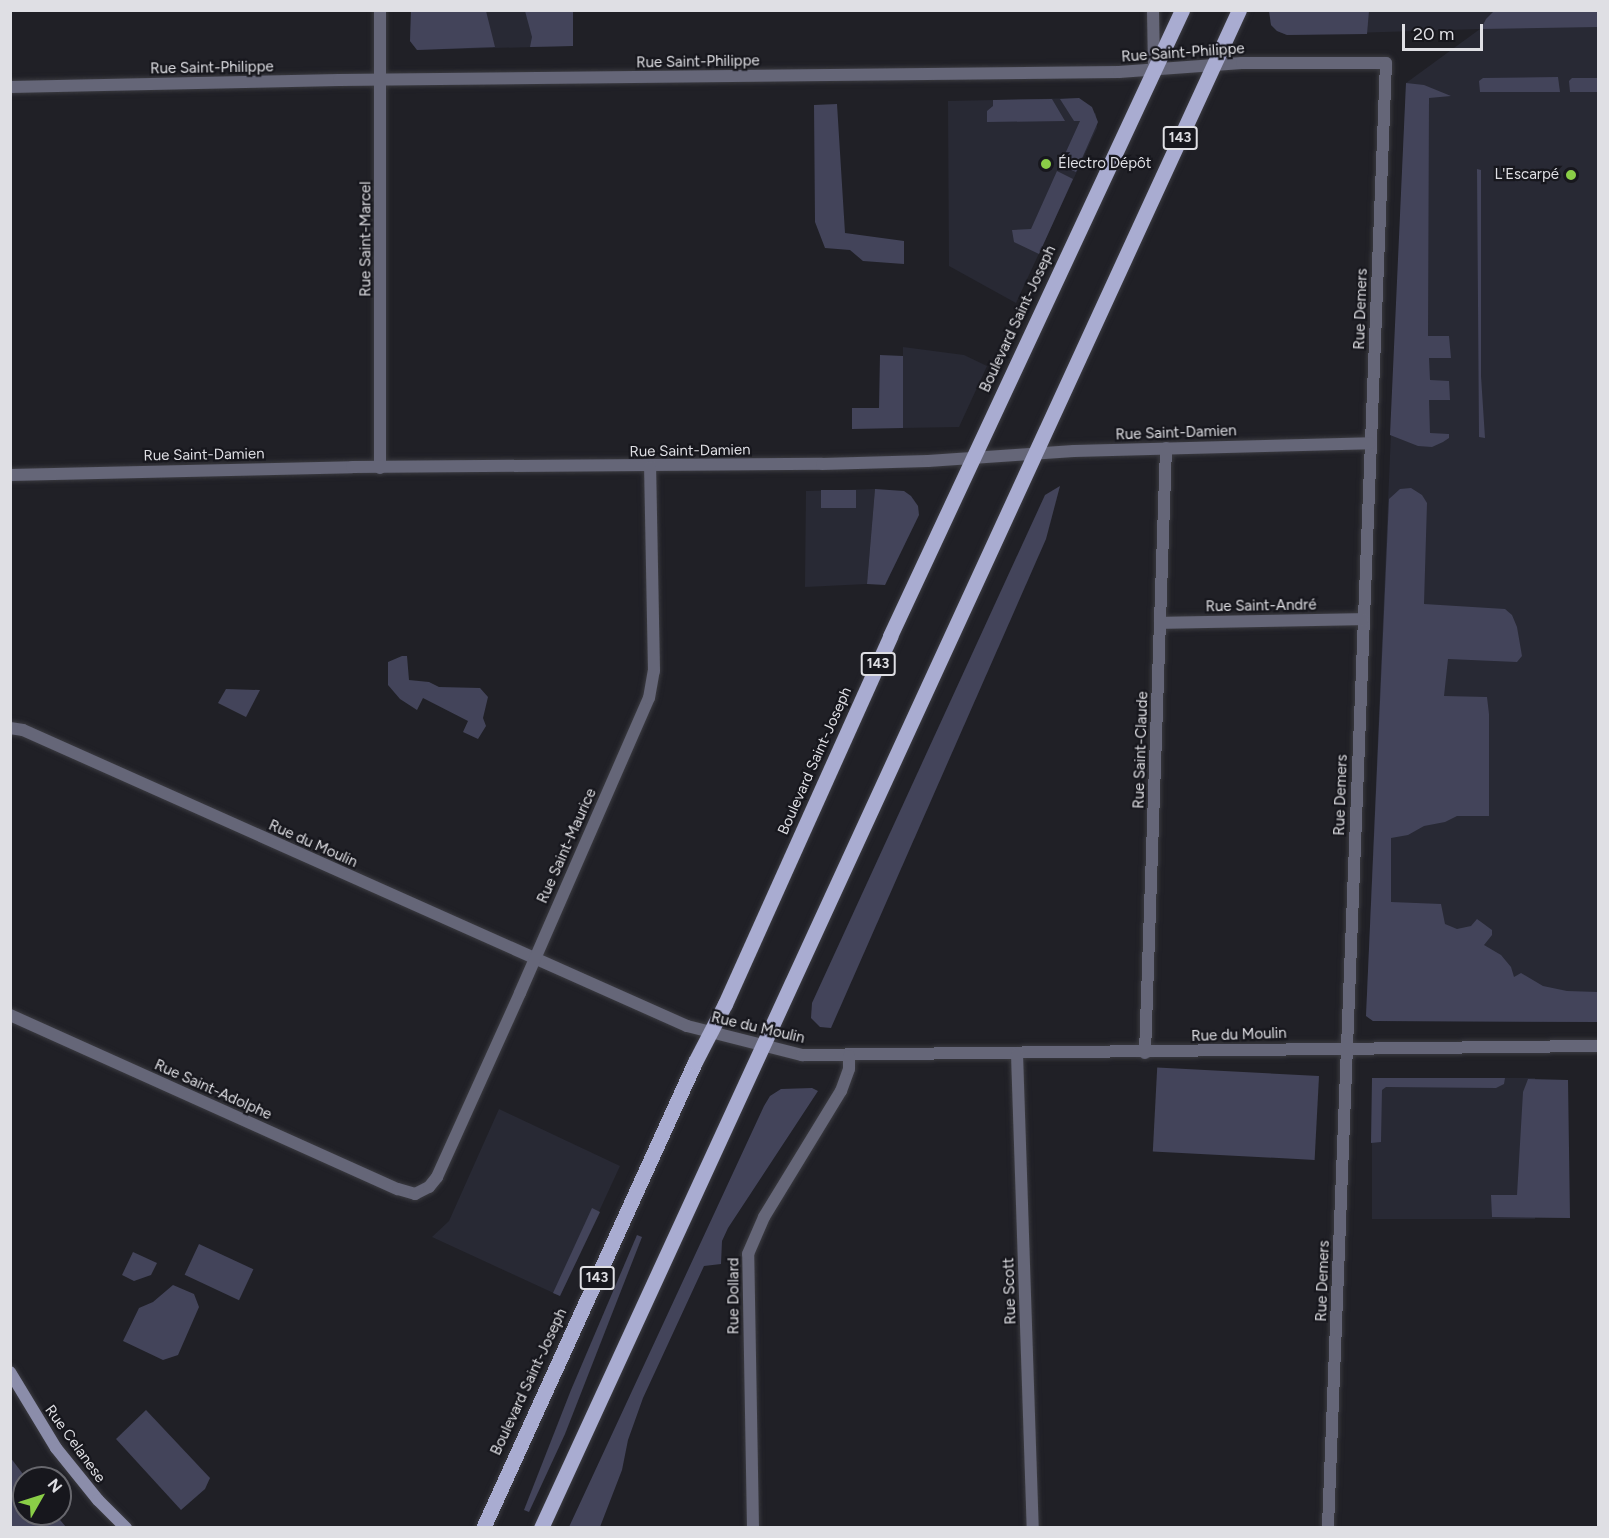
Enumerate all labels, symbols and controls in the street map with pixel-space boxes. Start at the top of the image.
scale bar [1405,12,1486,50]
text: 20 m [1413,23,1454,45]
street label: Rue Saint-Philippe [1121,40,1245,66]
street label: Rue Saint-Philippe [636,52,760,72]
street label: Rue Saint-Philippe [150,58,274,78]
road number: 143 [1162,127,1198,149]
place label: Électro Dépôt [1058,155,1151,173]
marker: Électro Dépôt [1039,157,1053,171]
place label: L'Escarpé [1494,166,1559,184]
marker: L'Escarpé [1564,168,1578,182]
street label: Rue Saint-Marcel [357,181,375,297]
street label: Boulevard Saint-Joseph [976,243,1060,395]
street label: Rue Demers [1351,268,1371,350]
street label: Rue Saint-Damien [1115,422,1237,444]
street label: Rue Saint-Damien [629,441,751,461]
street label: Rue Saint-Damien [143,445,265,465]
street label: Rue Saint-André [1205,596,1317,616]
road number: 143 [860,653,896,675]
street label: Boulevard Saint-Joseph [774,684,856,838]
street label: Rue Saint-Claude [1130,691,1152,809]
street label: Rue Demers [1331,754,1351,836]
street label: Rue Saint-Maurice [534,786,600,906]
street label: Rue du Moulin [266,816,360,872]
street label: Rue du Moulin [709,1008,807,1048]
street label: Rue du Moulin [1191,1024,1287,1046]
street label: Rue Saint-Adolphe [152,1056,274,1124]
street label: Rue Demers [1313,1240,1333,1322]
street label: Rue Scott [1000,1257,1020,1325]
street label: Rue Dollard [725,1258,743,1334]
road number: 143 [579,1267,615,1289]
street label: Boulevard Saint-Joseph [487,1306,571,1458]
street label: Rue Celanese [41,1402,109,1486]
north arrow [12,1466,72,1526]
text: N [44,1475,66,1496]

